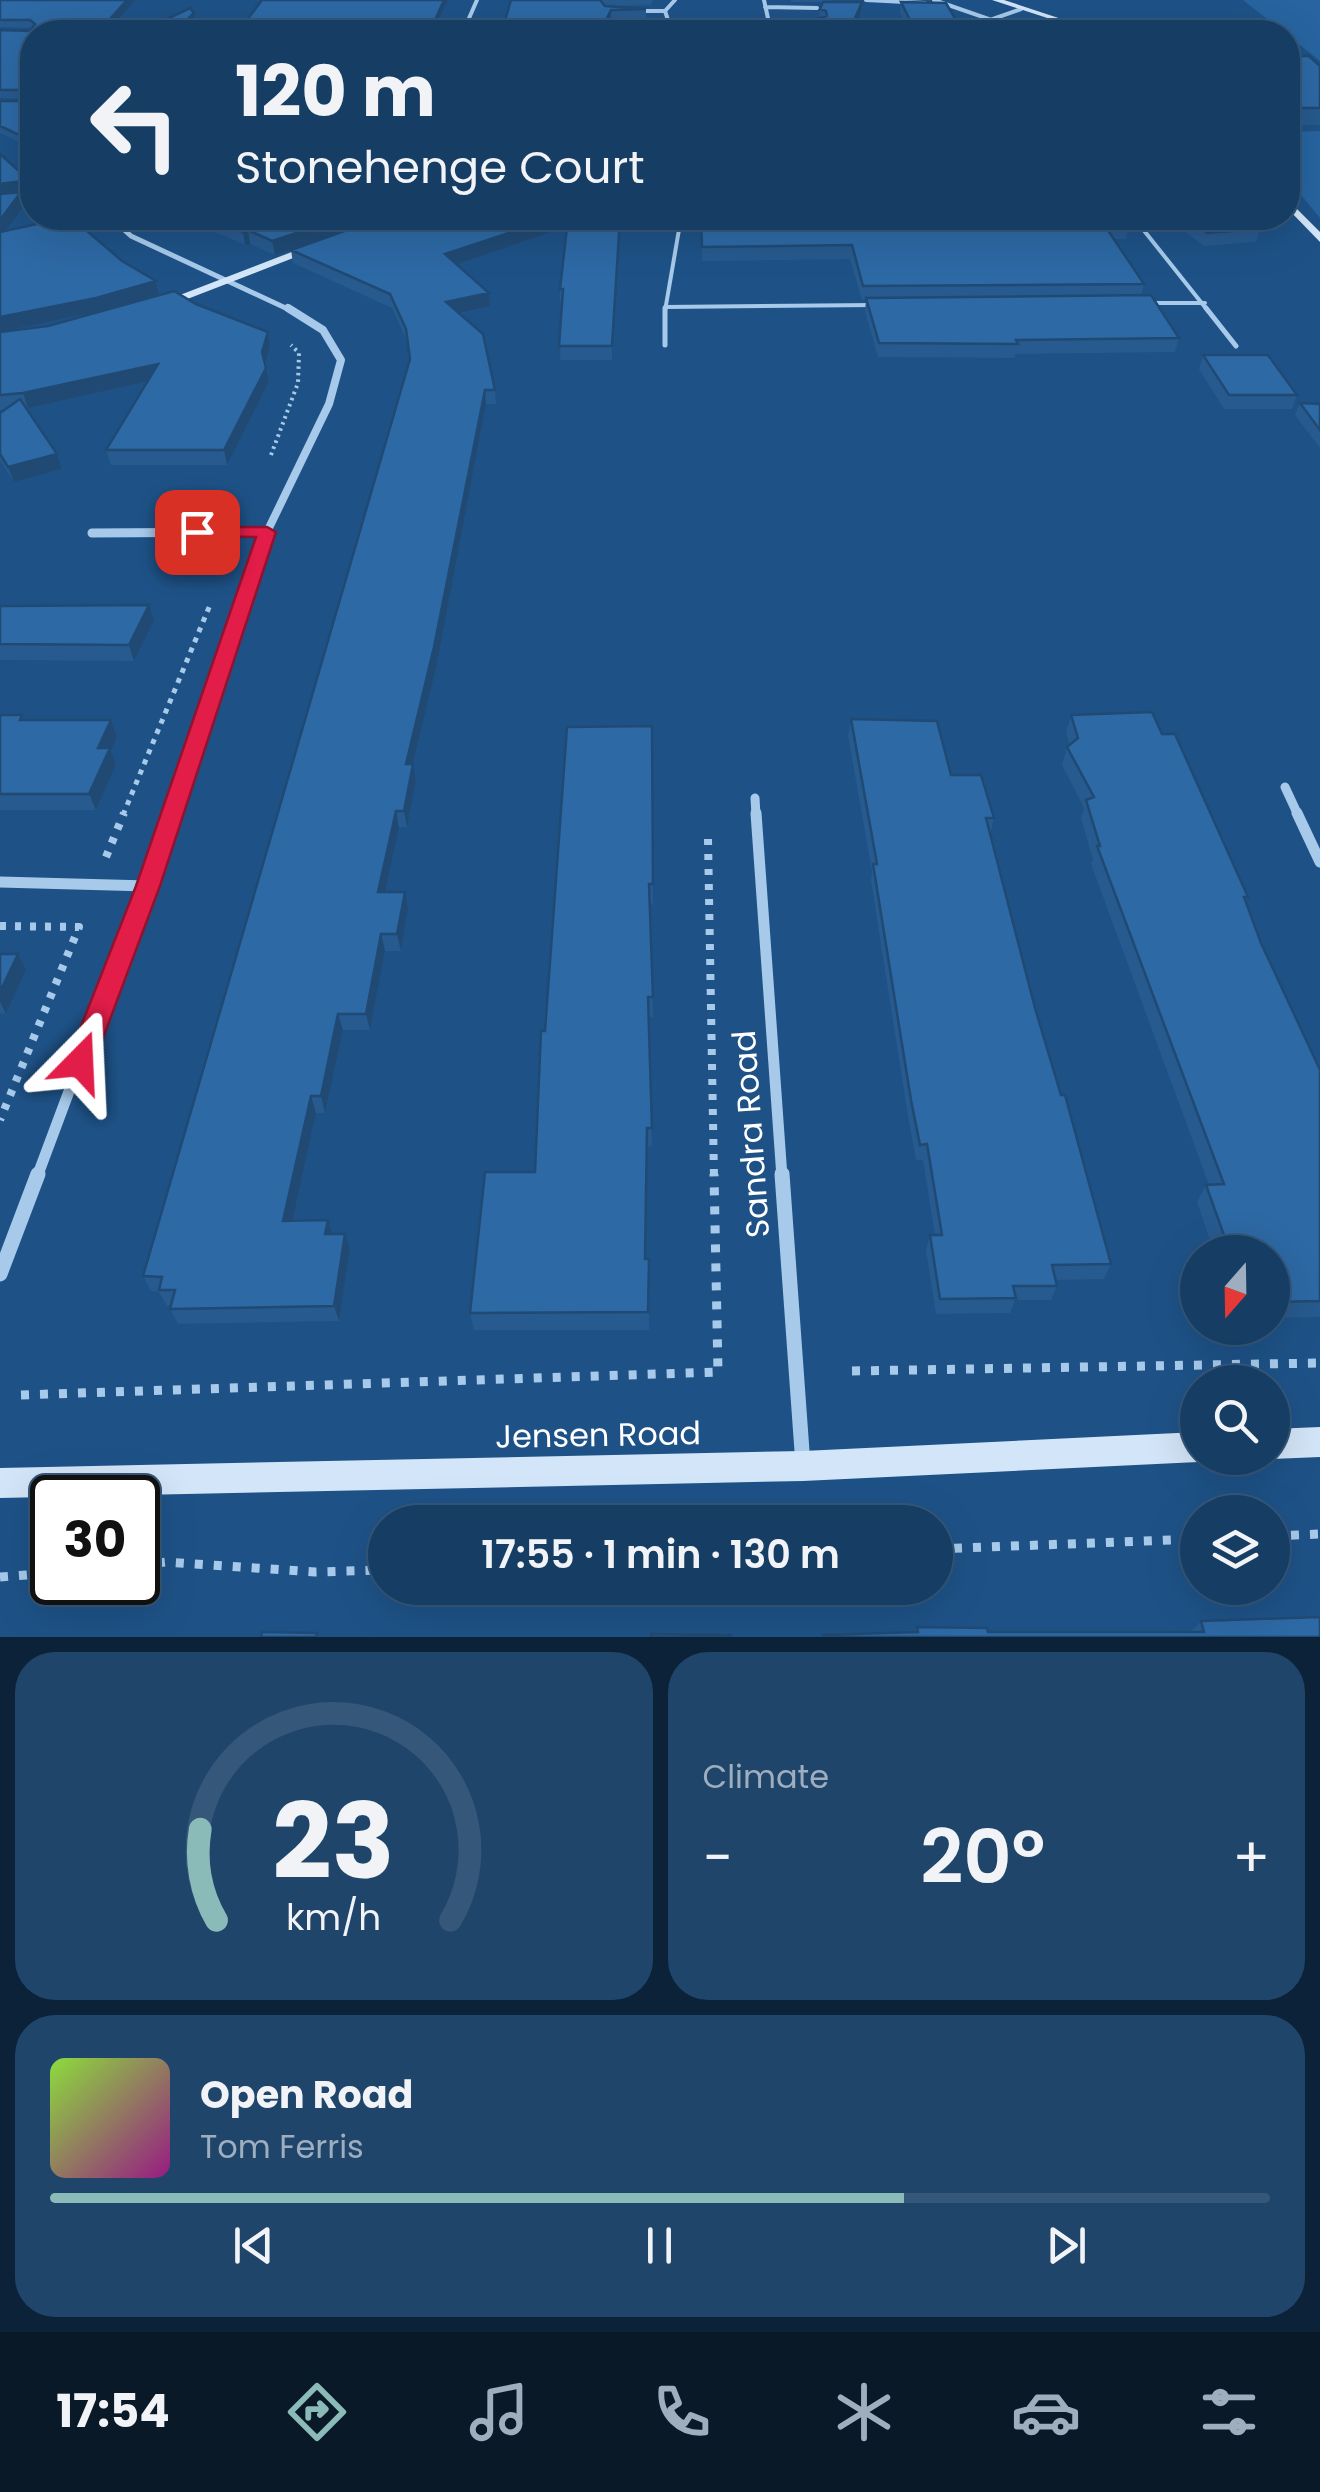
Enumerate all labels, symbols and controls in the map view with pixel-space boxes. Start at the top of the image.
text: 120 m [235,42,436,141]
icon: left [70,60,200,190]
text: Stonehenge Court [235,136,645,199]
pin [155,490,240,575]
icon: arrive [170,505,225,560]
position arrow [28,1010,132,1114]
street label: Sandra Road [721,1029,780,1239]
north arrow [1180,1235,1290,1345]
map controls [1180,1235,1290,1605]
button: search [1180,1365,1290,1475]
street label: Jensen Road [495,1410,701,1459]
speed limit sign: 30 [30,1475,160,1605]
button: layers [1180,1495,1290,1605]
text: 17:55 · 1 min · 130 m [481,1528,840,1581]
text: Climate [703,1754,829,1799]
text: 23 [273,1769,395,1914]
text: 20° [920,1804,1045,1909]
text: − [703,1819,733,1896]
text: + [1232,1819,1270,1896]
text: km/h [286,1892,381,1943]
text: Open Road [200,2068,413,2121]
text: Tom Ferris [200,2124,364,2169]
icon: previous [226,2218,281,2273]
icon: pause [632,2218,687,2273]
icon: next [1039,2218,1094,2273]
icon: directions [282,2377,352,2447]
icon: music [464,2377,534,2447]
icon: phone [647,2377,717,2447]
icon: climate [829,2377,899,2447]
icon: car [1011,2377,1081,2447]
icon: filters [1194,2377,1264,2447]
text: 17:54 [56,2380,170,2443]

